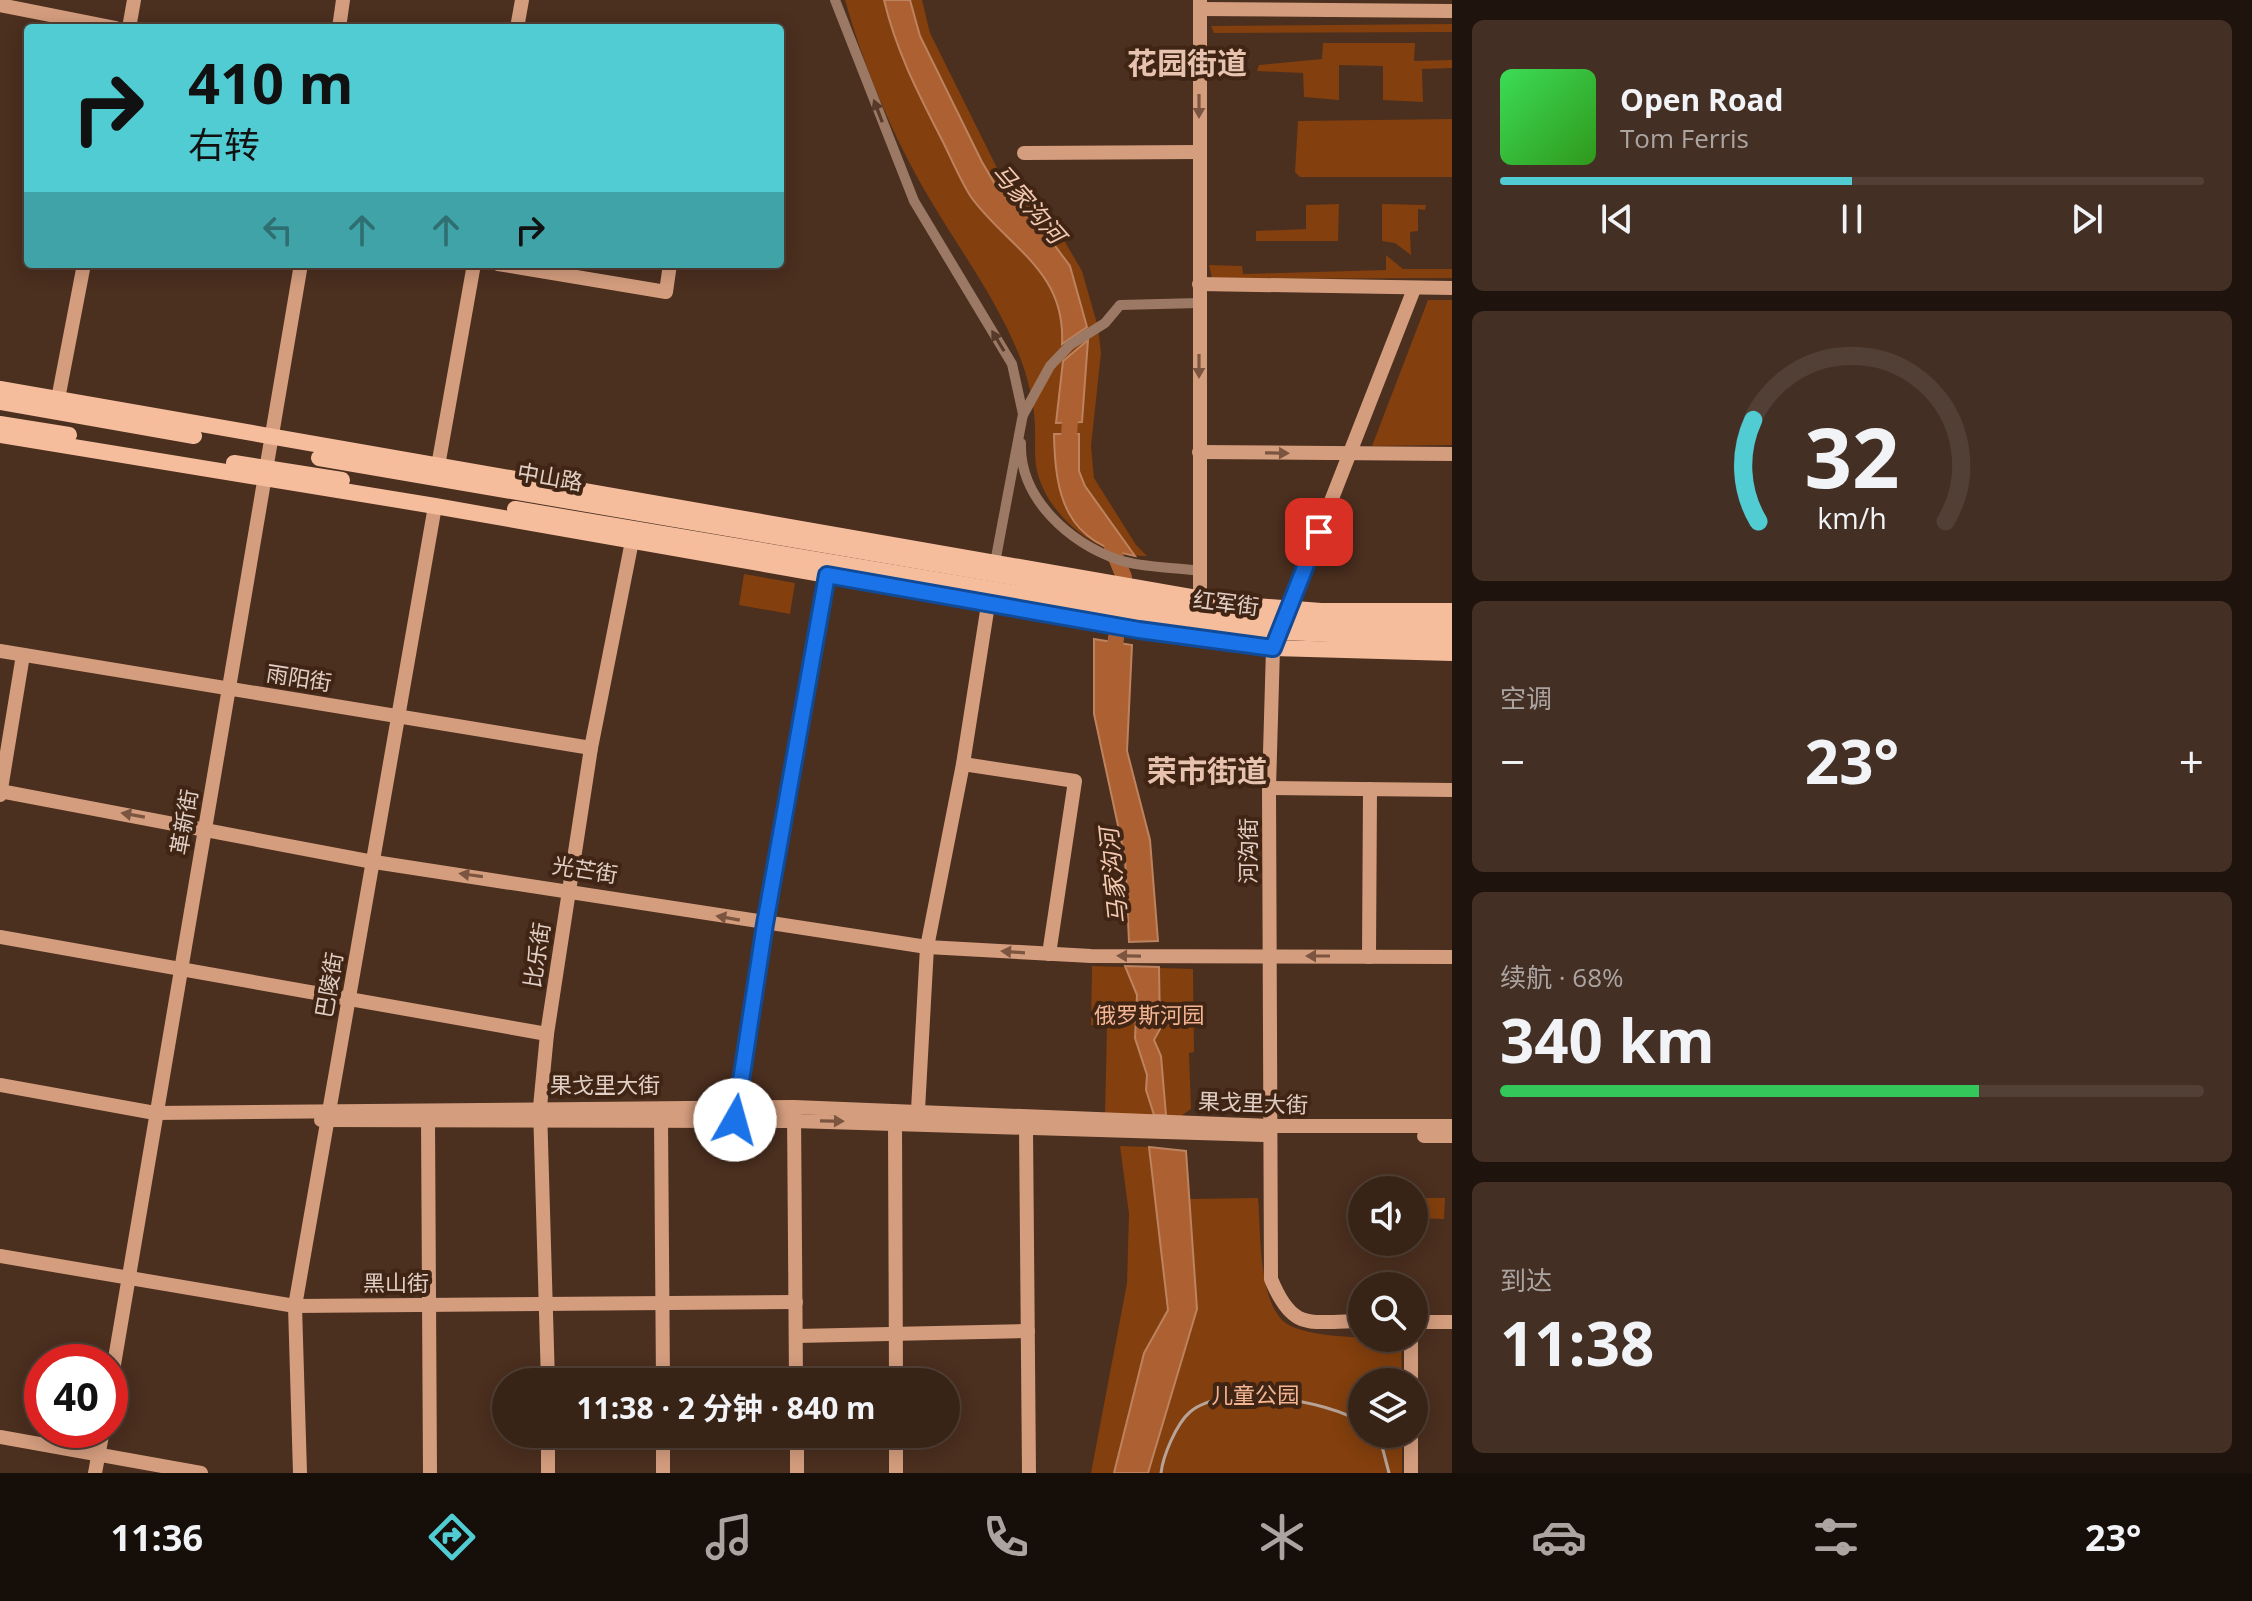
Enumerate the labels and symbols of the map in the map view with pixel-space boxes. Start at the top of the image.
district label: 花园街道 [1127,42,1247,83]
one-way arrow [1193,94,1205,119]
one-way arrow [871,99,884,123]
water label: 马家沟河 [985,156,1076,253]
one-way arrow [991,330,1005,352]
one-way arrow [1193,354,1205,379]
one-way arrow [1265,447,1290,459]
street label: 中山路 [515,456,585,497]
pin [1285,498,1353,566]
street label: 红军街 [1192,583,1261,621]
street label: 雨阳街 [264,657,334,697]
district label: 荣市街道 [1147,750,1267,791]
street label: 革新街 [163,787,204,857]
one-way arrow [120,808,145,821]
street label: 河沟街 [1232,818,1262,884]
water label: 马家沟河 [1091,823,1134,926]
street label: 光芒街 [550,849,620,889]
one-way arrow [458,868,483,881]
one-way arrow [715,911,740,923]
street label: 比乐街 [516,920,556,990]
one-way arrow [1000,945,1025,958]
street label: 巴陵街 [308,950,349,1020]
one-way arrow [1116,950,1141,962]
one-way arrow [1305,950,1330,962]
park label: 俄罗斯河园 [1094,999,1204,1029]
street label: 果戈里大街 [550,1069,660,1099]
position arrow [693,1078,777,1162]
street label: 果戈里大街 [1198,1085,1309,1119]
one-way arrow [820,1115,845,1128]
street label: 黑山街 [363,1267,429,1297]
speed limit sign: 40 [24,1344,128,1448]
park label: 儿童公园 [1211,1379,1299,1409]

